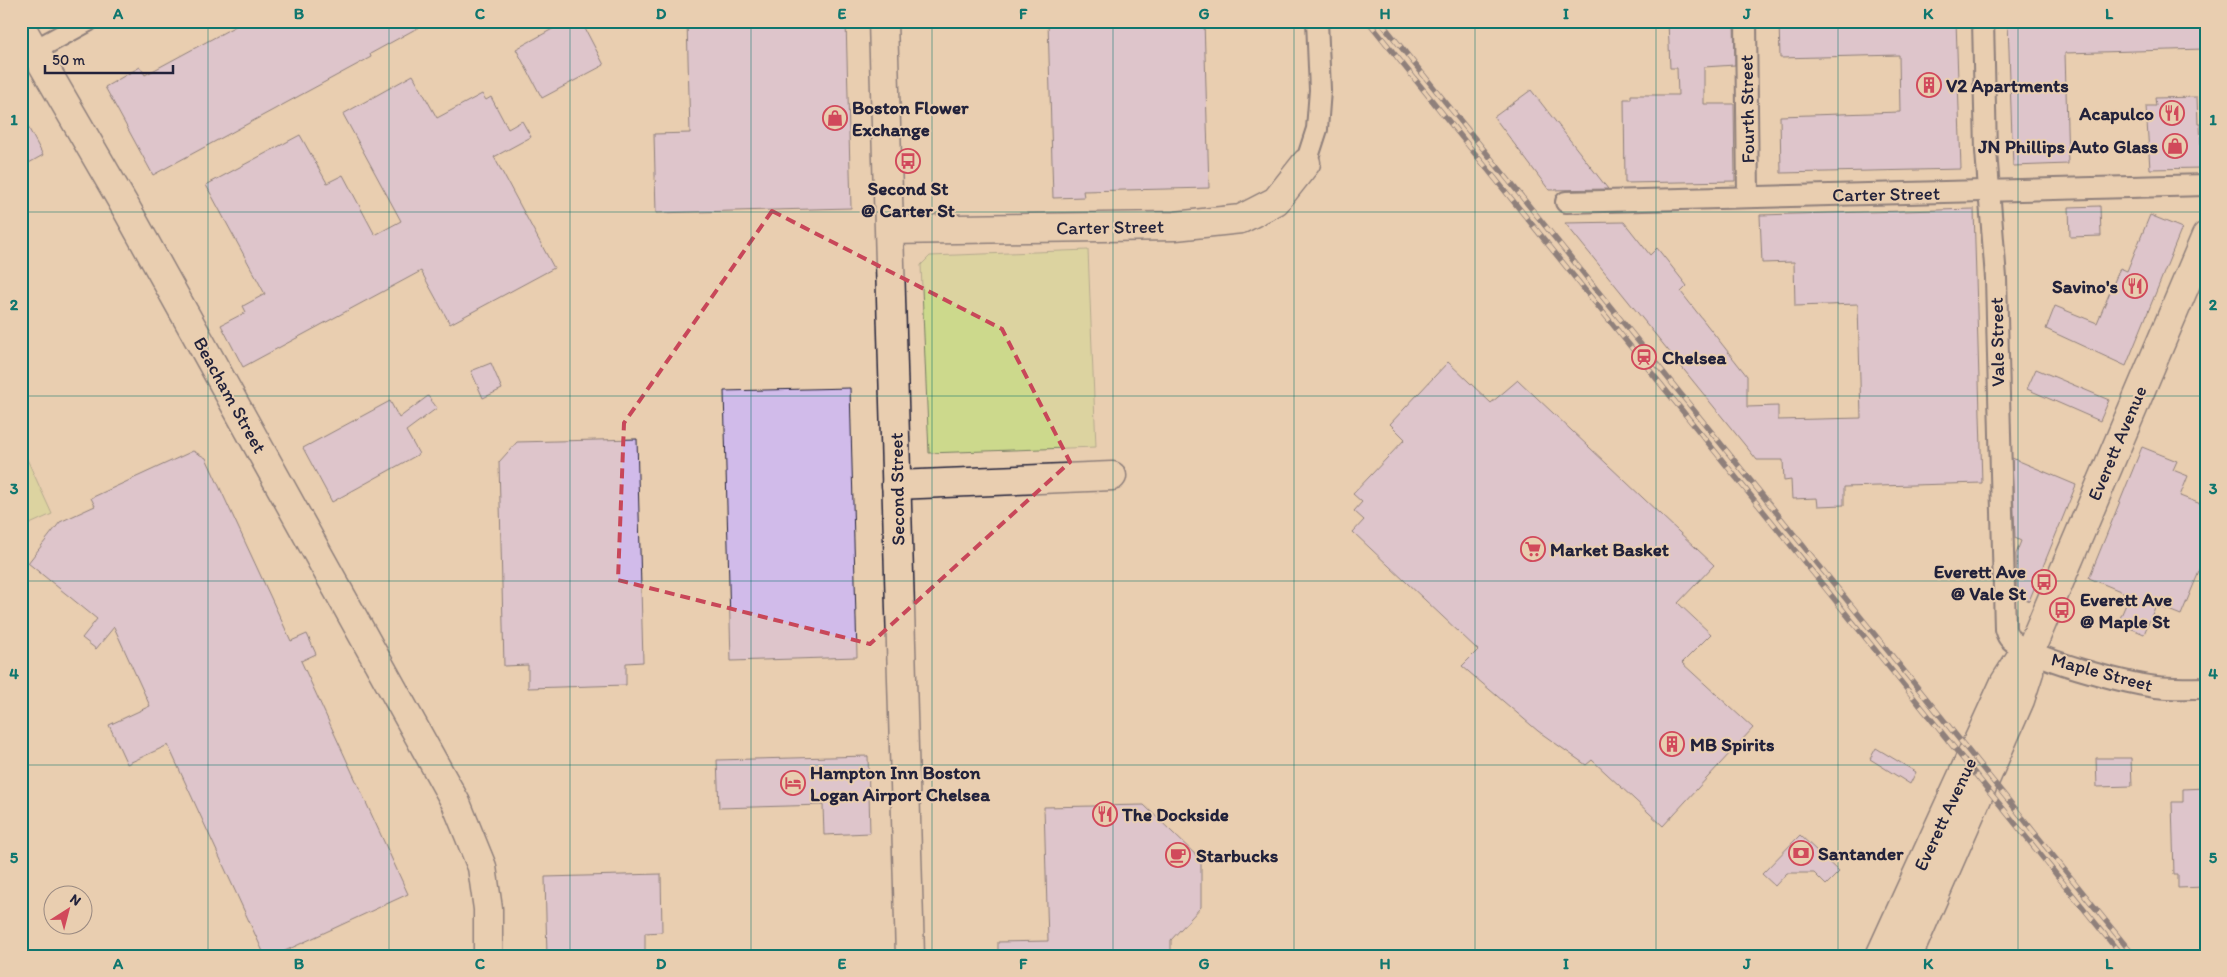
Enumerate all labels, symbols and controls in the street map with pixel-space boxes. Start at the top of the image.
text: A [112,4,124,23]
text: B [294,4,305,23]
text: C [475,4,486,23]
text: D [656,4,667,23]
text: E [838,4,847,23]
text: F [1019,4,1028,23]
text: G [1198,4,1210,23]
text: H [1379,4,1391,23]
text: I [1563,4,1569,23]
text: J [1742,4,1751,23]
text: K [1923,4,1934,23]
text: L [2105,4,2114,23]
scale bar [45,42,172,74]
text: 50 m [52,51,85,69]
street label: Fourth Street [1735,55,1759,163]
building icon: V2 Apartments [1916,72,1942,98]
place label: V2 Apartments [1946,74,2069,97]
place label: Boston Flower Exchange [852,96,969,141]
restaurant icon: Acapulco [2159,100,2185,126]
place label: Acapulco [2078,102,2154,125]
shop icon: Boston Flower Exchange [822,105,848,131]
text: 1 [10,110,18,129]
text: 1 [2209,110,2217,129]
shop icon: JN Phillips Auto Glass [2162,133,2188,159]
place label: JN Phillips Auto Glass [1977,135,2158,158]
bus stop icon: Second St @ Carter St [895,148,921,174]
place label: Second St @ Carter St [861,177,955,222]
street label: Carter Street [1832,182,1940,206]
street label: Carter Street [1056,215,1164,239]
restaurant icon: Savino's [2122,273,2148,299]
place label: Savino's [2052,275,2118,298]
text: 2 [10,295,19,314]
text: 2 [2209,295,2218,314]
street label: Vale Street [1985,297,2009,387]
street label: Beacham Street [189,333,271,457]
station icon: Chelsea [1631,344,1657,370]
place label: Chelsea [1662,346,1726,369]
street label: Everett Avenue [2082,382,2152,504]
street label: Second Street [885,432,909,546]
text: 3 [10,479,19,498]
text: 3 [2209,479,2218,498]
supermarket icon: Market Basket [1520,536,1546,562]
place label: Market Basket [1550,538,1669,561]
place label: Everett Ave @ Vale St [1934,560,2027,605]
bus stop icon: Everett Ave @ Vale St [2031,569,2057,595]
place label: Everett Ave @ Maple St [2080,588,2172,633]
bus stop icon: Everett Ave @ Maple St [2049,597,2075,623]
street label: Maple Street [2049,647,2155,697]
text: 4 [9,664,19,683]
text: 4 [2208,664,2218,683]
building icon: MB Spirits [1659,731,1685,757]
place label: MB Spirits [1690,733,1775,756]
street label: Everett Avenue [1909,754,1981,874]
place label: Hampton Inn Boston Logan Airport Chelsea [810,761,991,806]
hotel icon: Hampton Inn Boston Logan Airport Chelsea [780,770,806,796]
restaurant icon: The Dockside [1092,801,1118,827]
place label: The Dockside [1121,803,1229,826]
bank icon: Santander [1788,840,1814,866]
cafe icon: Starbucks [1165,842,1191,868]
place label: Santander [1818,842,1904,865]
place label: Starbucks [1196,844,1279,867]
text: 5 [10,848,19,867]
text: 5 [2209,848,2218,867]
north arrow [42,884,92,934]
text: N [67,890,84,910]
text: A [112,954,124,973]
text: B [294,954,305,973]
text: C [475,954,486,973]
text: D [656,954,667,973]
text: E [838,954,847,973]
text: F [1019,954,1028,973]
text: G [1198,954,1210,973]
text: H [1379,954,1391,973]
text: I [1563,954,1569,973]
text: J [1742,954,1751,973]
text: K [1923,954,1934,973]
text: L [2105,954,2114,973]

